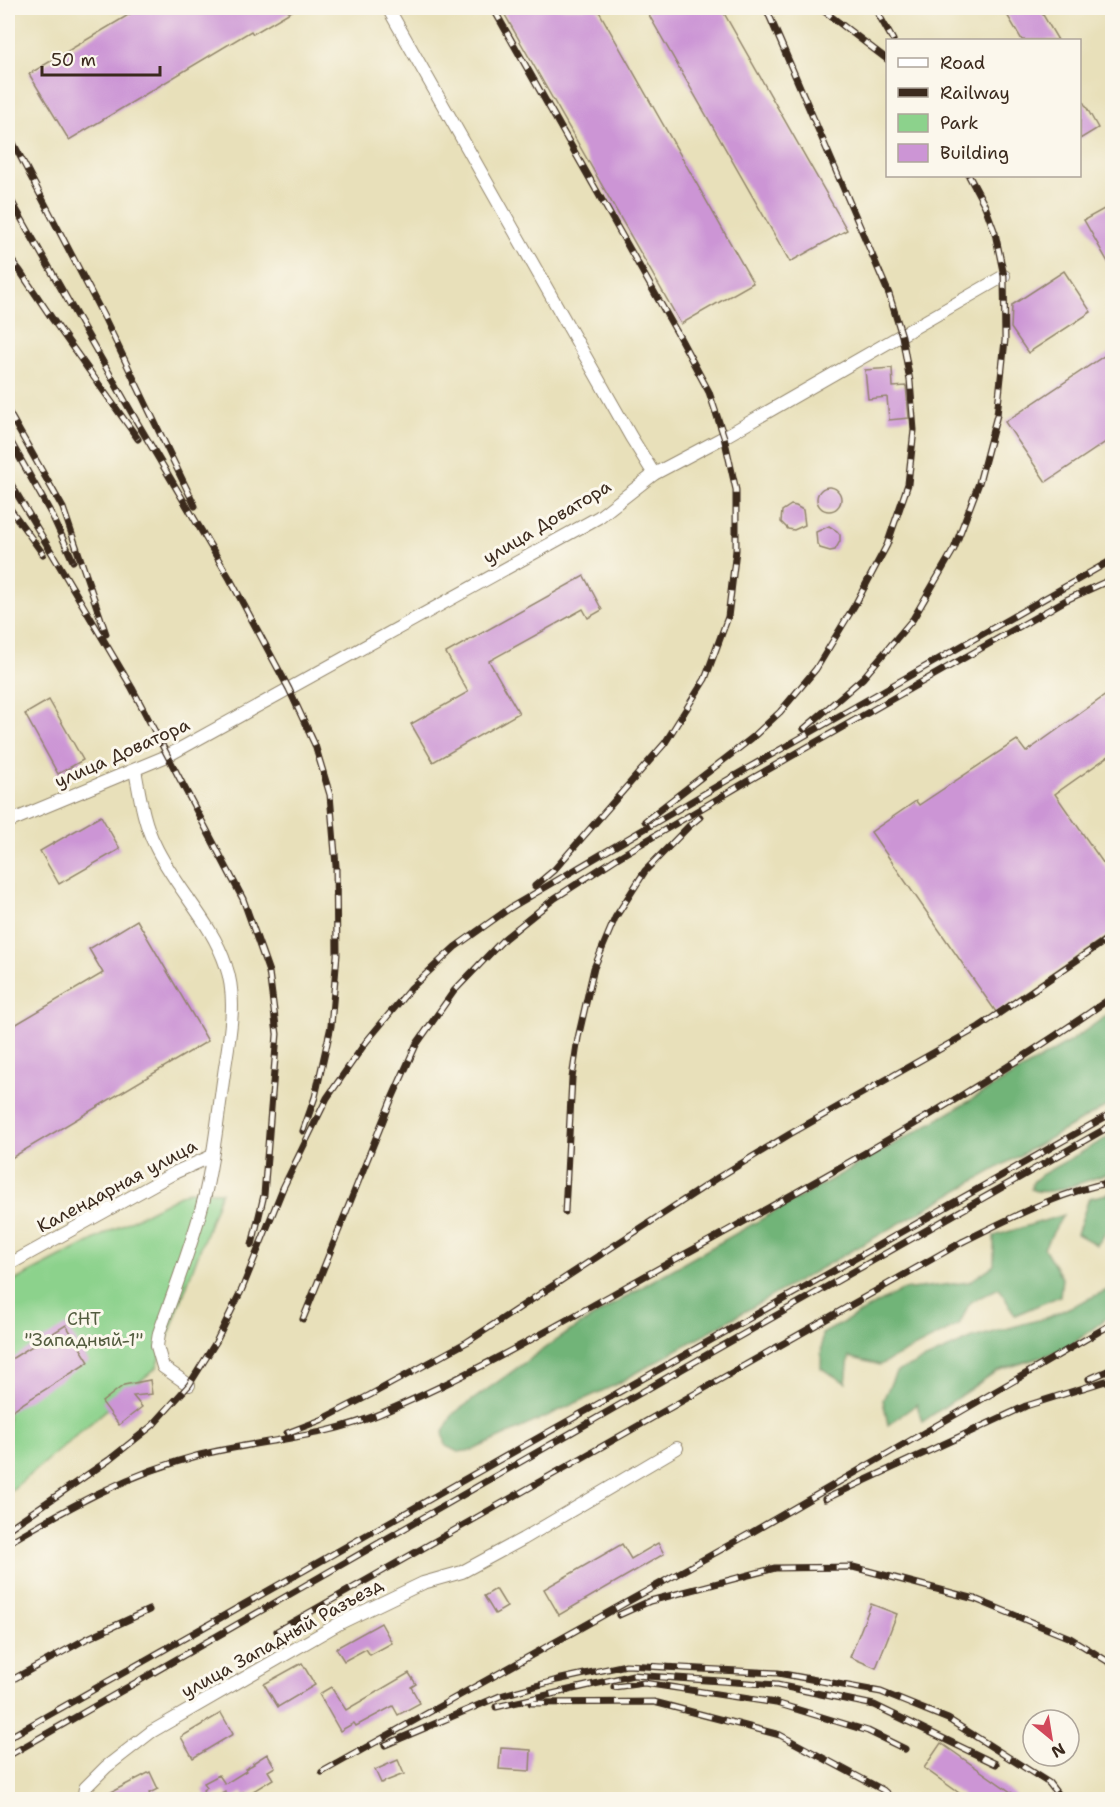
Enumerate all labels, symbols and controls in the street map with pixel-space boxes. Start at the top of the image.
scale bar [42,39,160,77]
legend [886,39,1081,177]
text: 50 m [51,48,96,72]
text: Road [940,51,985,75]
text: Railway [940,81,1010,105]
text: Park [940,111,979,135]
text: Building [940,141,1009,165]
street label: улица Доватора [478,474,616,570]
street label: улица Доватора [51,712,193,794]
street label: Календарная улица [33,1134,201,1238]
park label: СНТ "Западный-1" [24,1307,144,1352]
street label: улица Западный Разъезд [177,1572,388,1704]
north arrow [1021,1708,1081,1768]
text: N [1048,1738,1069,1763]

